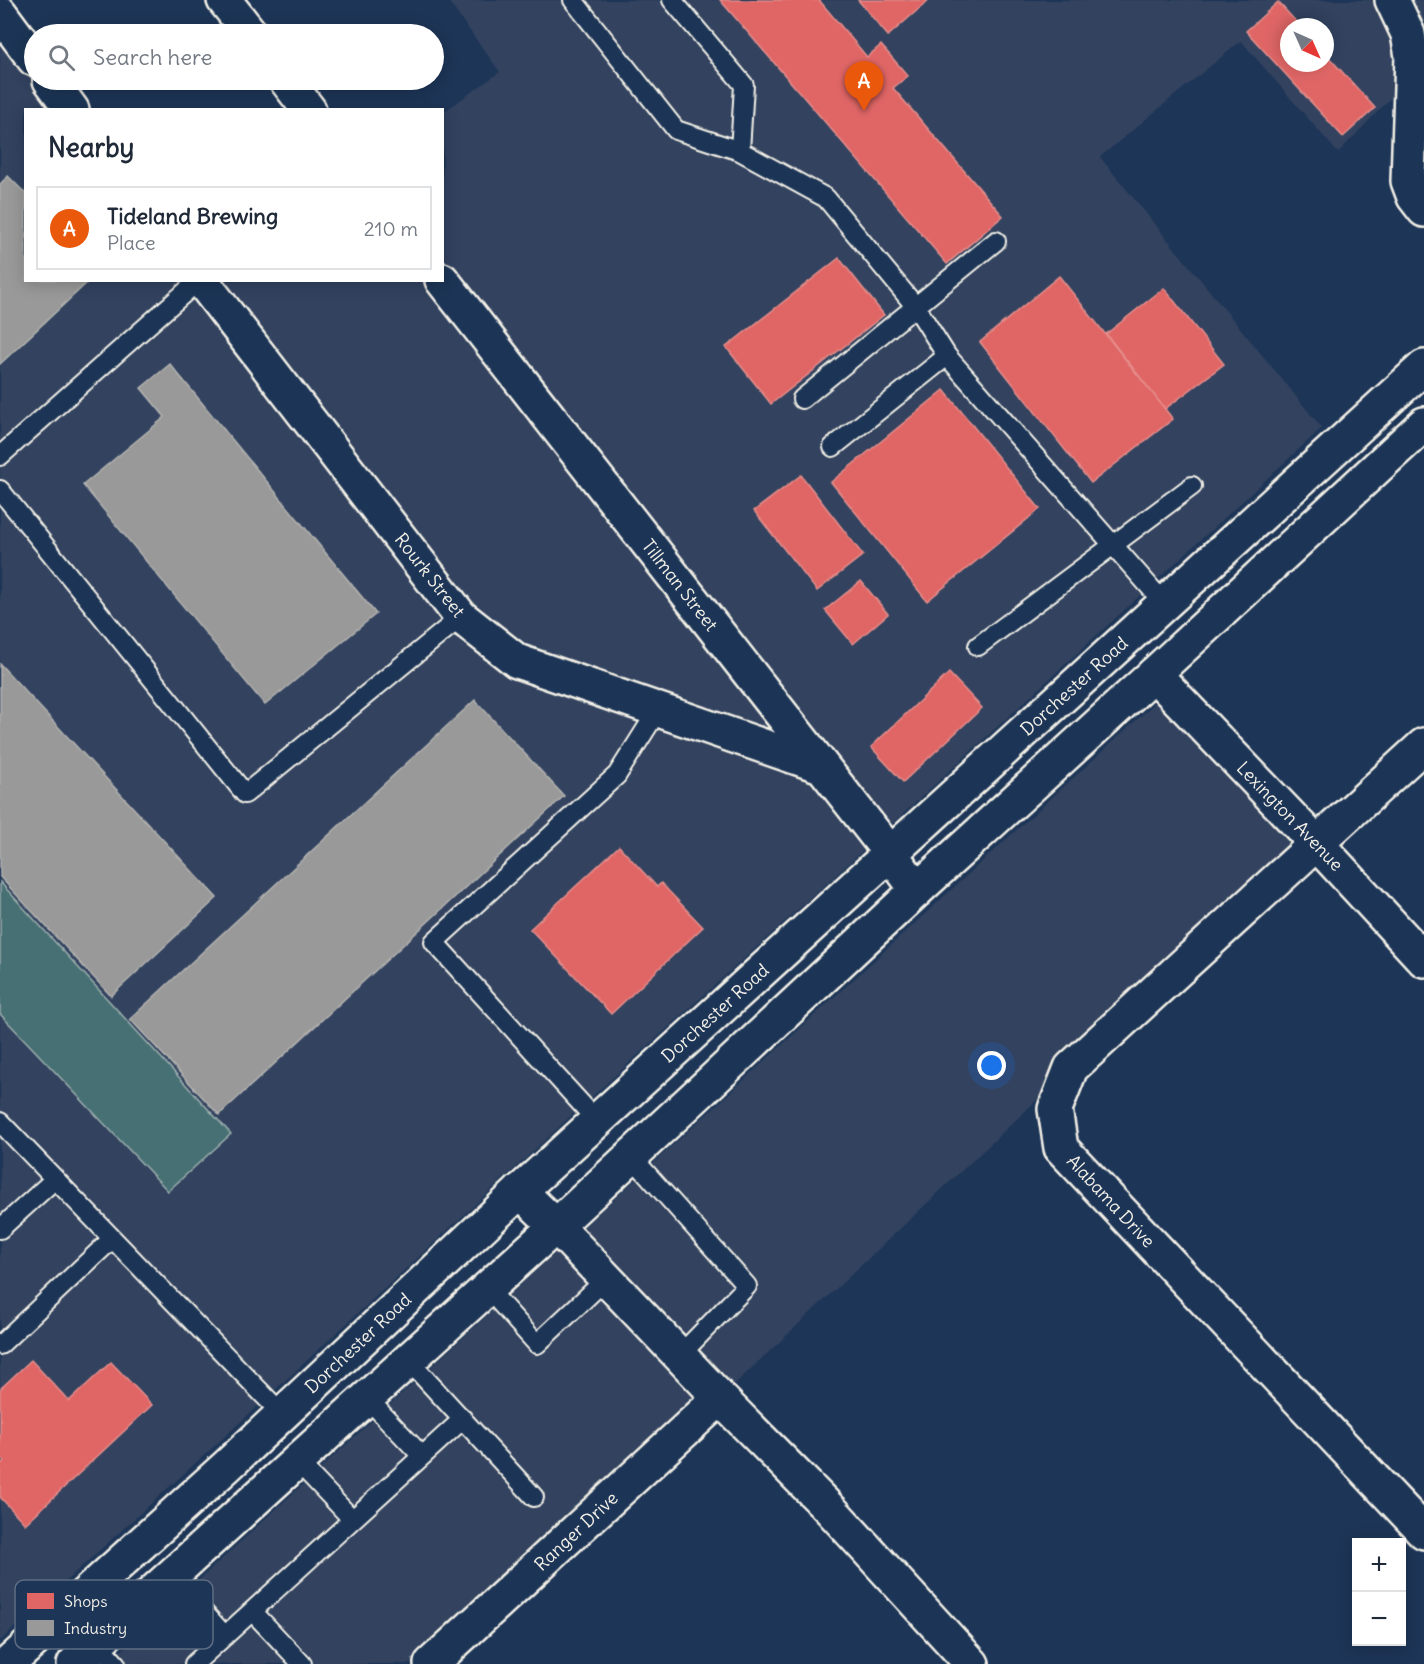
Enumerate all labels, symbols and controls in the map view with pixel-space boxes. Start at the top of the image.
north arrow [1280,18,1334,72]
search box [24,24,444,90]
icon: search [45,41,78,74]
text: Search here [93,43,212,71]
pin: A [844,62,884,111]
text: Nearby [48,131,134,164]
text: Tideland Brewing [107,202,278,230]
text: A [63,216,76,241]
text: 210 m [364,216,418,241]
text: Place [107,230,155,255]
street label: Rourk Street [390,528,470,622]
street label: Tillman Street [637,534,723,636]
street label: Dorchester Road [1015,631,1133,740]
street label: Lexington Avenue [1232,756,1348,876]
street label: Dorchester Road [656,958,774,1067]
your location [977,1051,1006,1080]
street label: Alabama Drive [1062,1150,1160,1252]
street label: Dorchester Road [300,1288,416,1398]
street label: Ranger Drive [529,1486,623,1576]
map controls [1352,1538,1406,1646]
button: + [1352,1538,1406,1592]
legend [15,1580,213,1649]
text: Shops [64,1591,108,1611]
button: − [1352,1592,1406,1646]
text: Industry [64,1618,127,1638]

